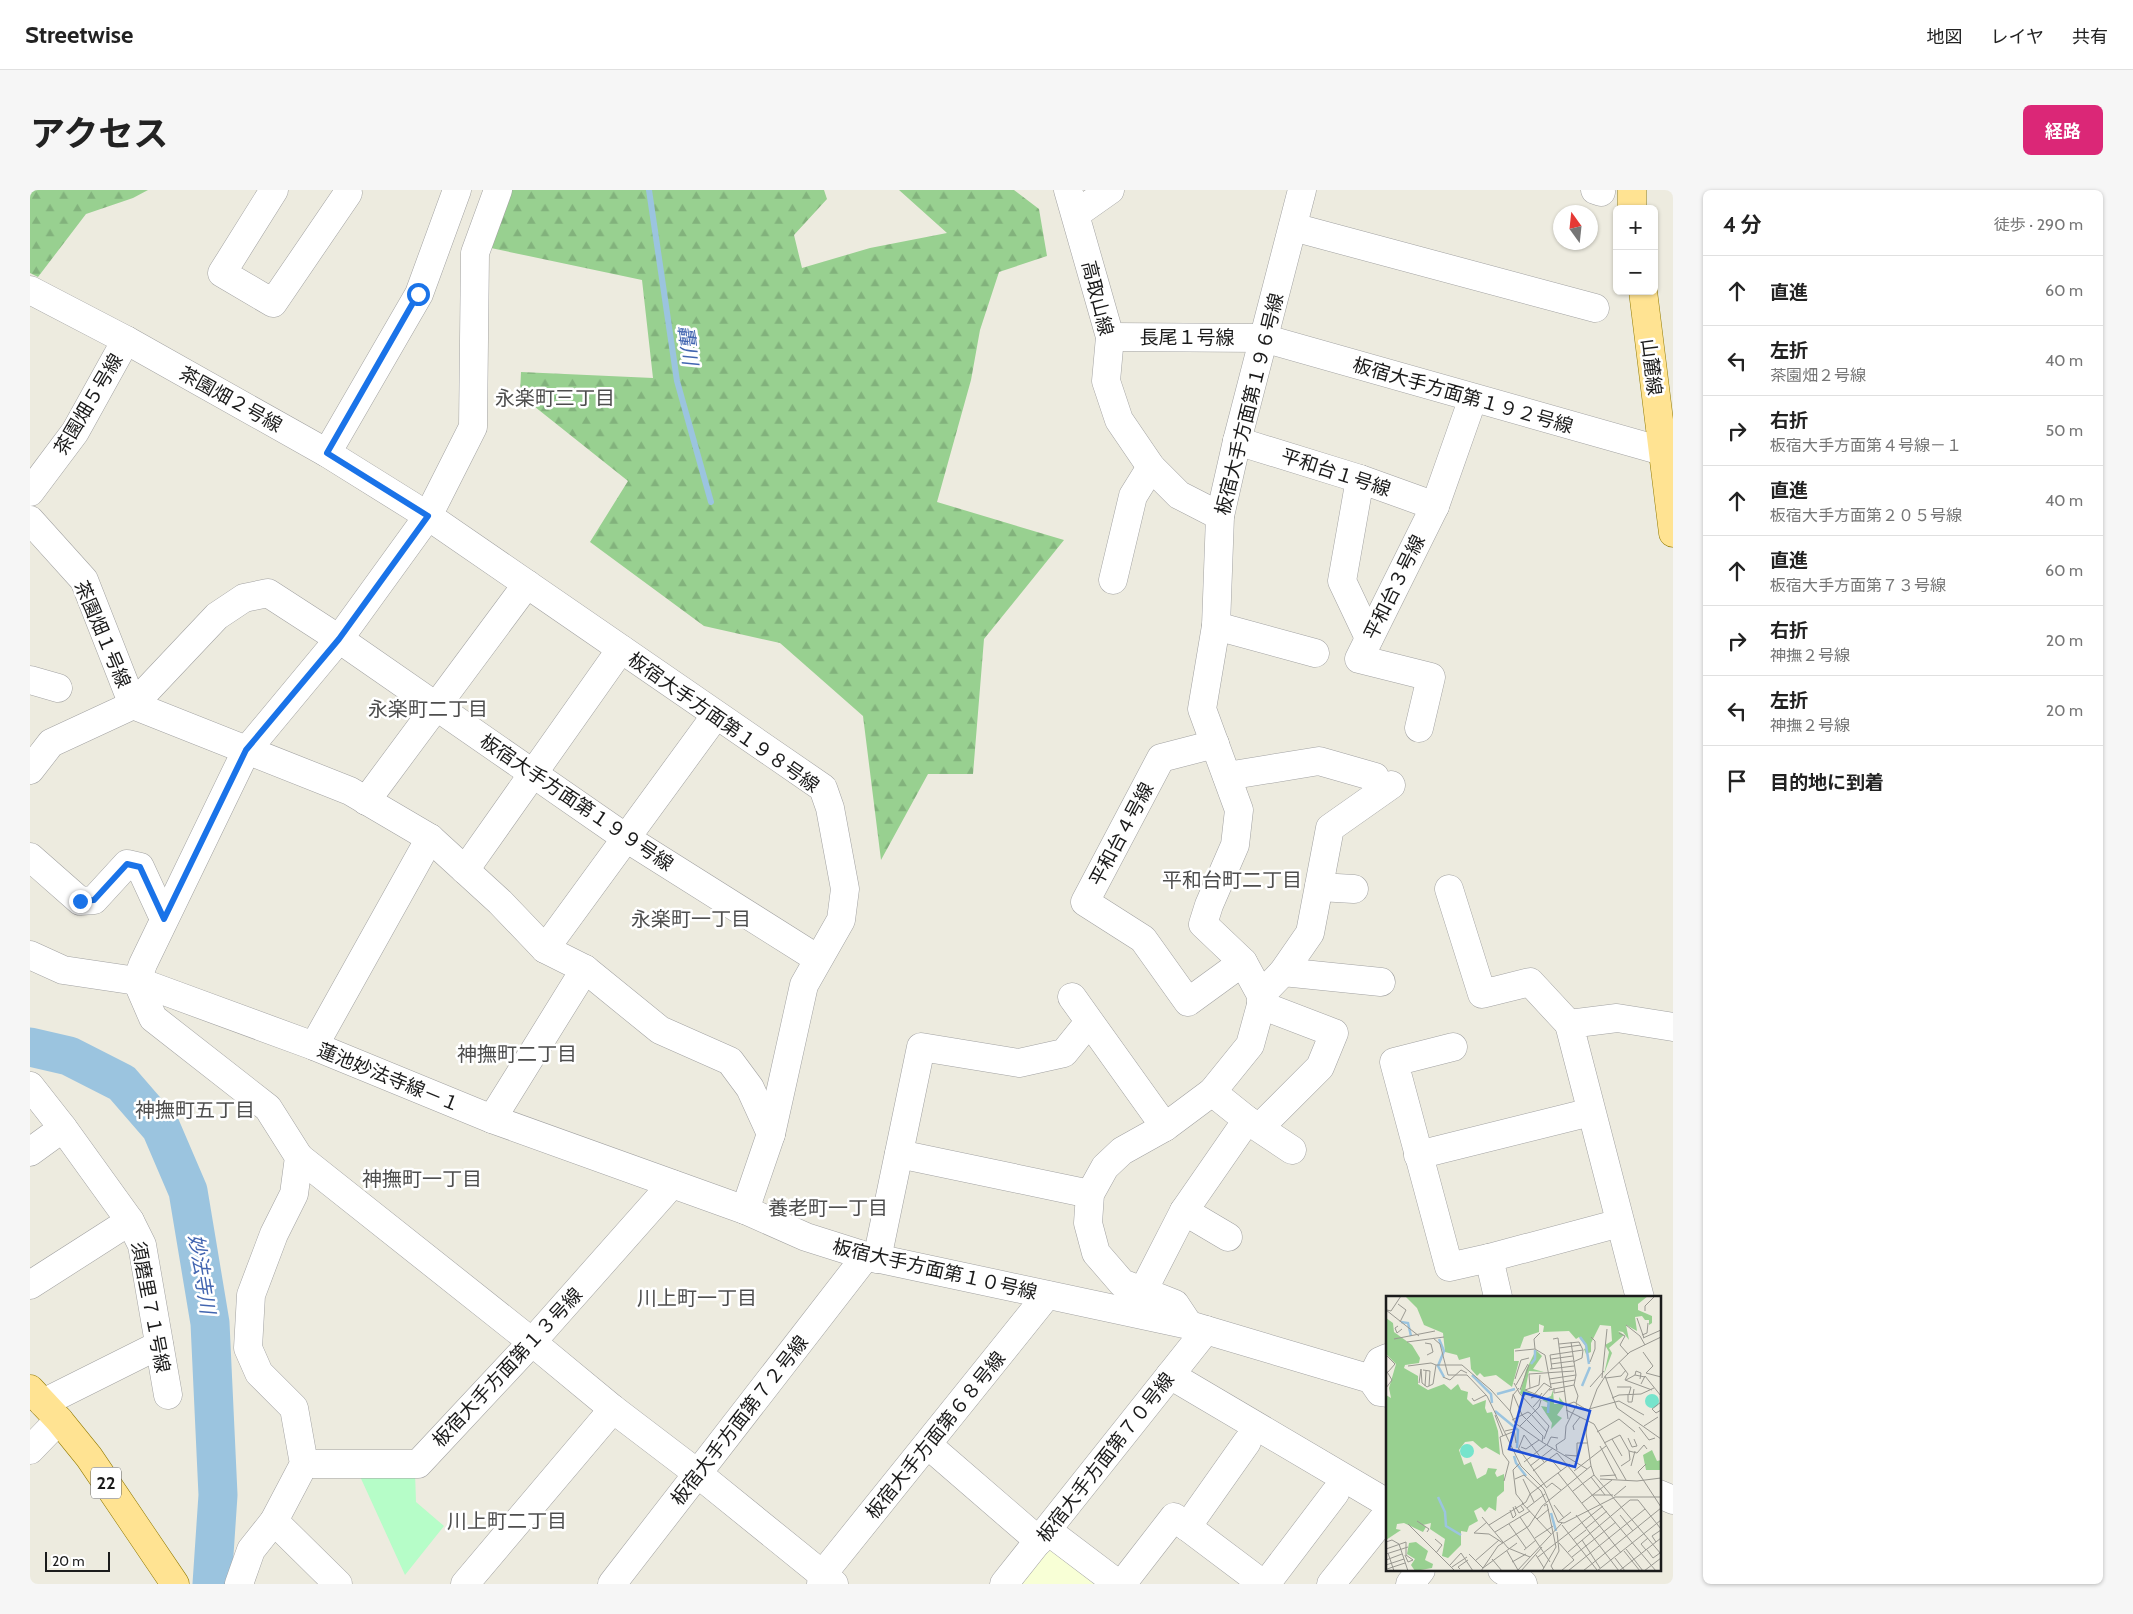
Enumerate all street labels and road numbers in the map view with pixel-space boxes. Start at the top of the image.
street label: 高取山線 [1077,258,1118,338]
street label: 板宿大手方面第１９６号線 [1211,291,1288,518]
street label: 長尾１号線 [1139,326,1235,349]
street label: 山麓線 [1637,337,1666,397]
street label: 茶園畑５号線 [49,349,128,459]
street label: 板宿大手方面第１９２号線 [1350,353,1576,438]
street label: 茶園畑２号線 [175,362,286,437]
street label: 平和台１号線 [1278,444,1394,501]
street label: 平和台３号線 [1359,531,1430,643]
street label: 茶園畑１号線 [70,577,135,691]
street label: 板宿大手方面第１９８号線 [624,648,824,797]
street label: 板宿大手方面第１９９号線 [476,729,678,876]
street label: 平和台４号線 [1085,779,1158,890]
street label: 蓮池妙法寺線－１ [314,1038,464,1117]
street label: 板宿大手方面第１０号線 [830,1235,1039,1304]
street label: 須磨里７１号線 [127,1240,174,1375]
street label: 板宿大手方面第１３号線 [428,1283,587,1452]
street label: 板宿大手方面第７２号線 [666,1331,813,1510]
street label: 板宿大手方面第６８号線 [861,1347,1010,1524]
street label: 板宿大手方面第７０号線 [1032,1368,1179,1547]
road number: 22 [91,1468,121,1499]

